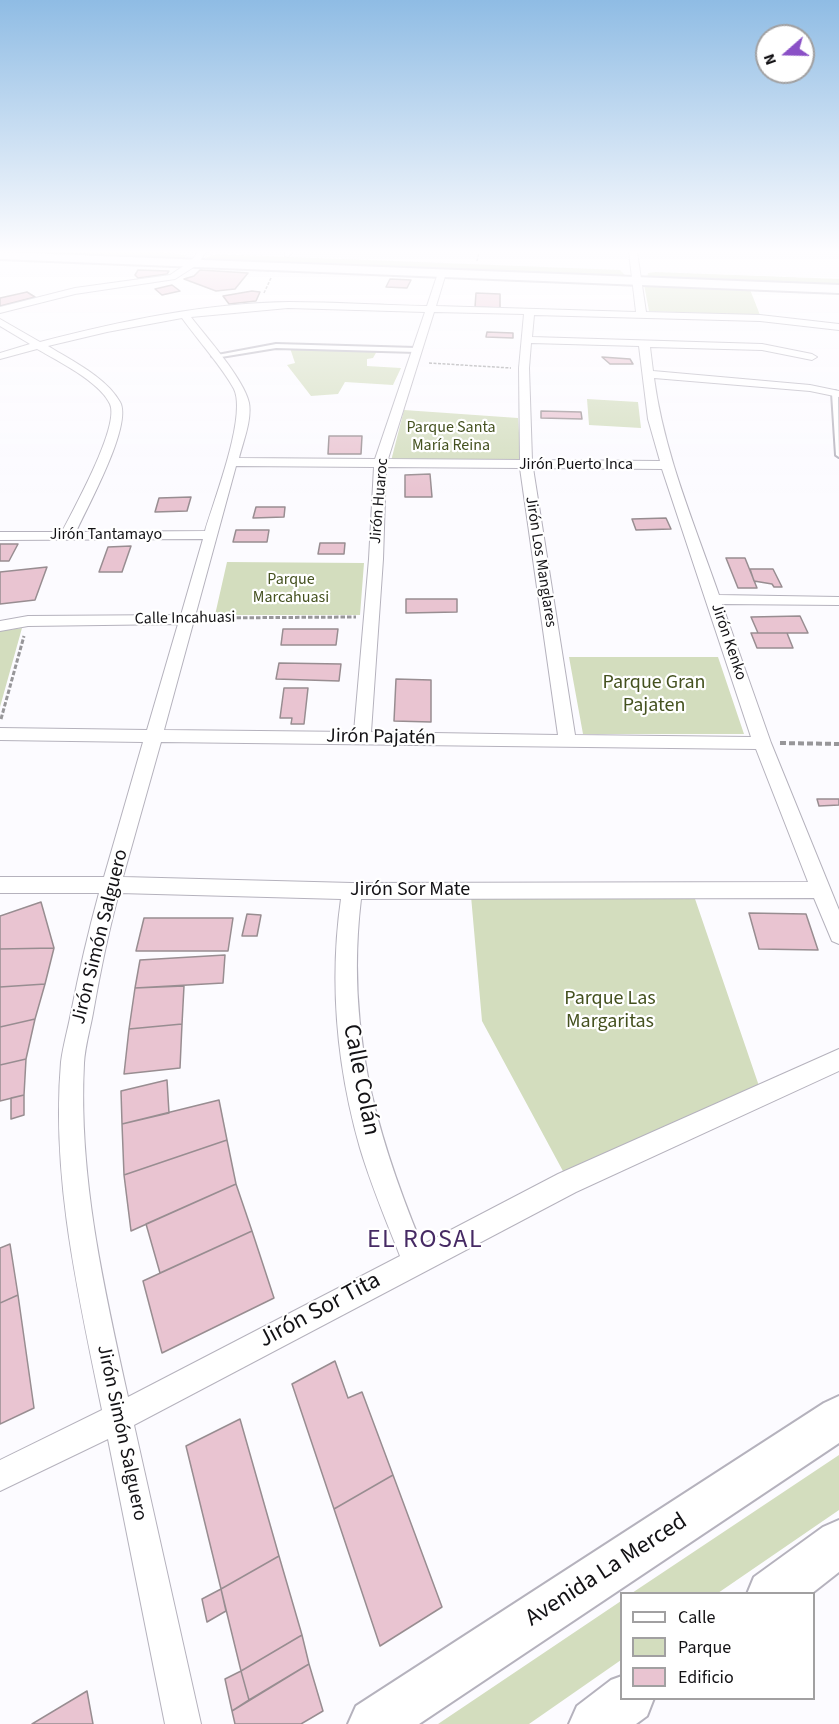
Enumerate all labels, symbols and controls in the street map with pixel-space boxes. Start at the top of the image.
north arrow [755,24,815,84]
text: N [758,51,782,68]
park label: Parque Santa María Reina [406,418,496,456]
street label: Jirón Puerto Inca [519,455,633,475]
street label: Jirón Huaroc [367,457,393,545]
street label: Jirón Los Manglares [520,495,560,629]
street label: Jirón Tantamayo [50,525,162,545]
park label: Parque Marcahuasi [253,570,329,608]
street label: Jirón Kenko [706,601,750,683]
street label: Calle Incahuasi [134,609,236,629]
park label: Parque Gran Pajaten [602,672,706,719]
street label: Jirón Pajatén [326,725,436,751]
street label: Jirón Simón Salguero [68,847,134,1027]
street label: Jirón Sor Mate [350,879,470,903]
park label: Parque Las Margaritas [564,988,656,1035]
street label: Calle Colán [335,1022,385,1138]
district label: EL ROSAL [367,1225,483,1257]
street label: Jirón Sor Tita [254,1267,386,1355]
street label: Jirón Simón Salguero [91,1343,151,1523]
street label: Avenida La Merced [521,1508,693,1634]
legend [620,1592,815,1700]
text: Calle [678,1605,715,1630]
text: Parque [678,1635,731,1660]
text: Edificio [678,1665,734,1690]

